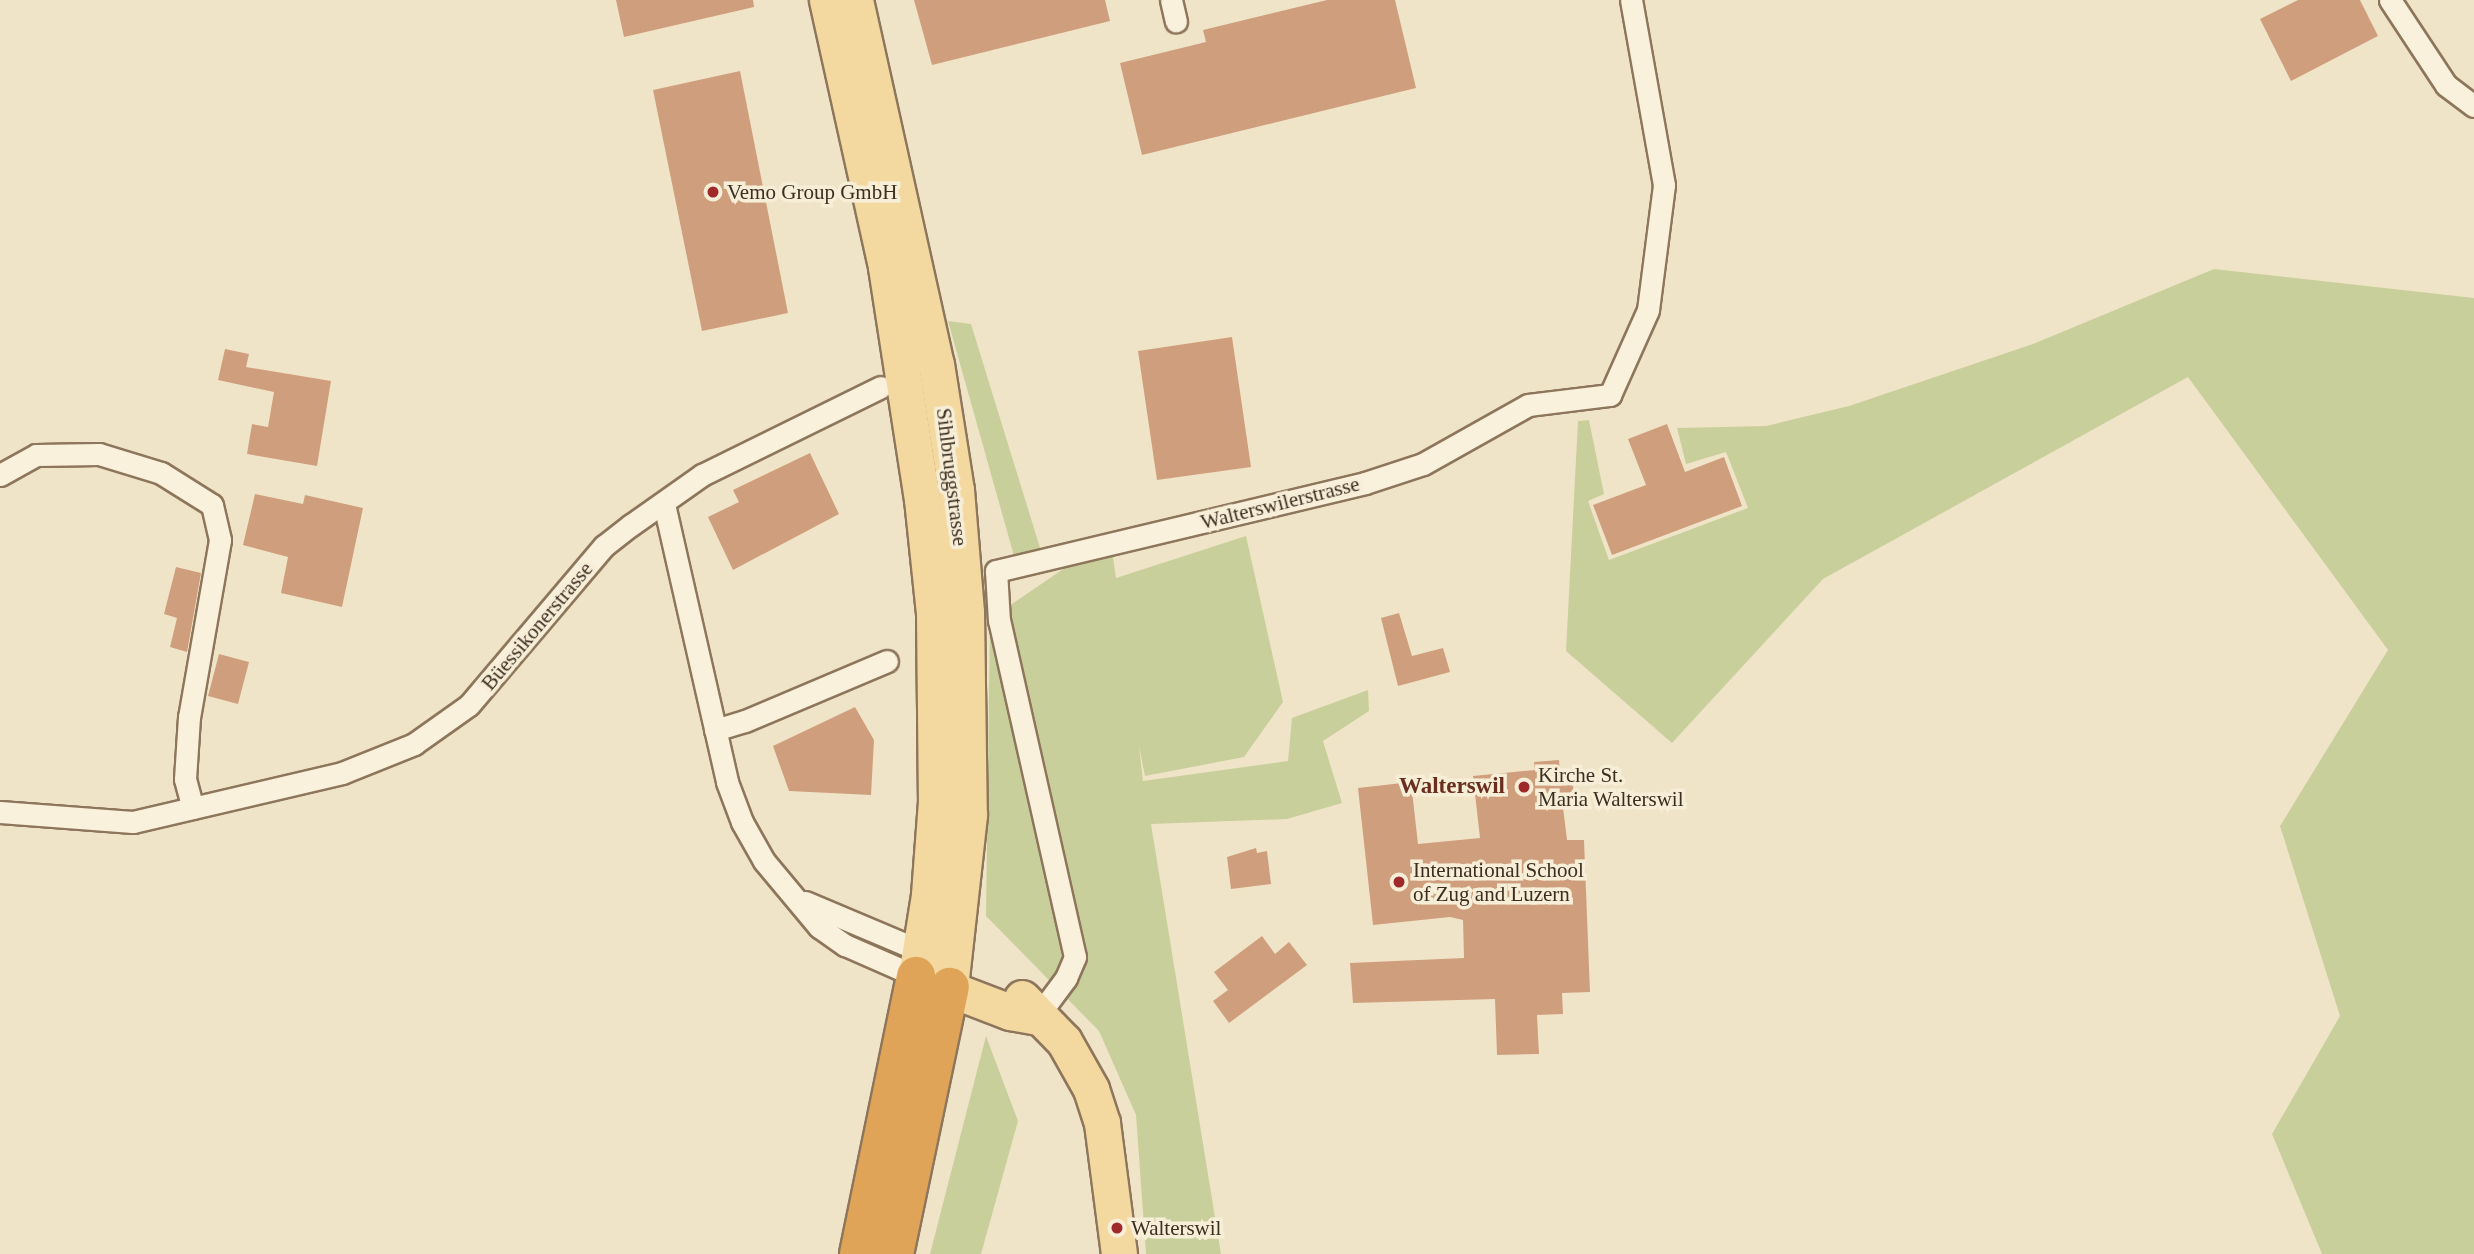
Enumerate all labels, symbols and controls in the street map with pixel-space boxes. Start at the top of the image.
place label: Vemo Group GmbH [727,179,897,205]
marker: Vemo Group GmbH [705,184,721,200]
street label: Sihlbruggstrasse [931,407,973,547]
street label: Walterswilerstrasse [1198,471,1362,535]
street label: Büessikonerstrasse [476,557,598,695]
place label: Kirche St. Maria Walterswil [1538,762,1684,812]
district label: Walterswil [1399,772,1505,800]
marker: Kirche St. Maria Walterswil [1516,779,1532,795]
place label: International School of Zug and Luzern [1413,857,1584,907]
marker: International School of Zug and Luzern [1391,874,1407,890]
place label: Walterswil [1131,1215,1221,1241]
marker: Walterswil [1109,1220,1125,1236]

